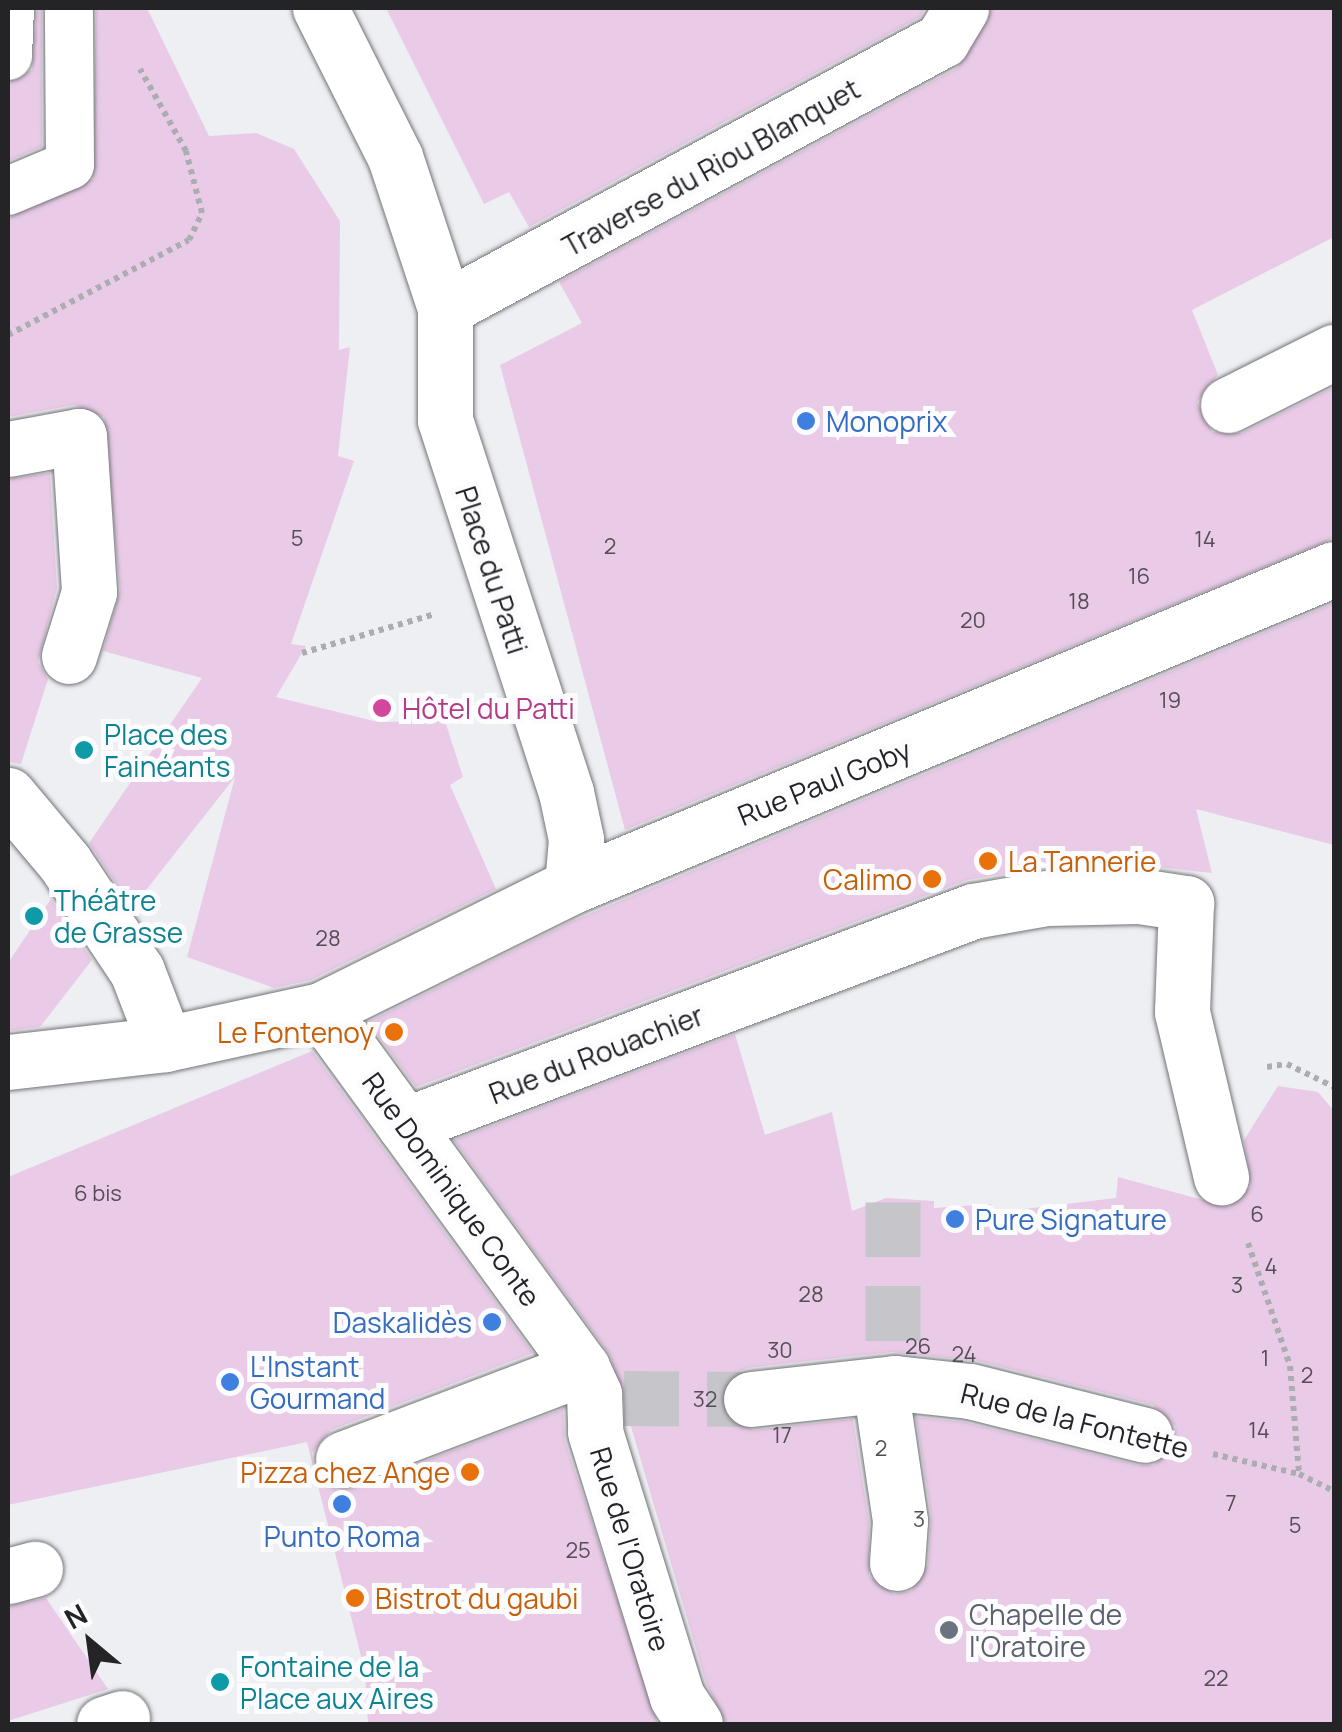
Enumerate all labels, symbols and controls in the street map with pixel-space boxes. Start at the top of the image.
street label: Traverse du Riou Blanquet [557,71,865,263]
place label: Monoprix [826,404,947,438]
marker: Monoprix [795,410,817,432]
street label: Place du Patti [449,482,535,658]
house number: 5 [291,526,303,552]
house number: 14 [1194,527,1216,553]
house number: 2 [604,534,616,560]
house number: 16 [1128,564,1150,590]
house number: 18 [1068,589,1090,615]
house number: 20 [960,608,986,634]
house number: 19 [1159,688,1181,714]
place label: Hôtel du Patti [402,691,575,725]
marker: Hôtel du Patti [371,697,393,719]
place label: Place des Fainéants [104,717,230,783]
street label: Rue Paul Goby [733,732,915,832]
marker: Place des Fainéants [73,739,95,761]
place label: La Tannerie [1008,844,1156,878]
marker: La Tannerie [977,850,999,872]
place label: Calimo [823,862,912,896]
marker: Calimo [921,868,943,890]
place label: Théâtre de Grasse [54,883,183,949]
marker: Théâtre de Grasse [23,905,45,927]
house number: 28 [315,926,341,952]
street label: Rue du Rouachier [484,998,708,1110]
place label: Le Fontenoy [217,1015,374,1049]
marker: Le Fontenoy [383,1021,405,1043]
street label: Rue Dominique Conte [356,1066,548,1312]
house number: 6 bis [74,1181,122,1207]
place label: Pure Signature [975,1202,1167,1236]
house number: 6 [1250,1202,1264,1228]
marker: Pure Signature [944,1208,966,1230]
house number: 4 [1265,1254,1277,1280]
house number: 3 [1231,1273,1243,1299]
house number: 28 [798,1282,824,1308]
place label: Daskalidès [333,1305,472,1339]
marker: Daskalidès [481,1311,503,1333]
house number: 26 [905,1334,931,1360]
house number: 30 [767,1338,793,1364]
house number: 24 [951,1342,977,1368]
house number: 1 [1261,1346,1269,1372]
place label: L'Instant Gourmand [250,1349,385,1415]
house number: 2 [1301,1363,1313,1389]
marker: L'Instant Gourmand [219,1371,241,1393]
street label: Rue de la Fontette [958,1375,1192,1465]
house number: 32 [693,1387,717,1413]
house number: 14 [1248,1418,1270,1444]
house number: 17 [772,1423,792,1449]
house number: 2 [875,1436,887,1462]
street label: Rue de l'Oratoire [584,1443,678,1655]
place label: Pizza chez Ange [240,1455,450,1489]
marker: Pizza chez Ange [459,1461,481,1483]
house number: 7 [1225,1491,1237,1517]
marker: Punto Roma [331,1493,353,1515]
house number: 3 [913,1507,925,1533]
house number: 5 [1289,1513,1301,1539]
place label: Punto Roma [264,1519,420,1553]
house number: 25 [565,1538,591,1564]
place label: Bistrot du gaubi [375,1581,579,1615]
marker: Bistrot du gaubi [344,1587,366,1609]
north arrow [40,1592,140,1692]
text: N [57,1594,93,1637]
place label: Chapelle de l'Oratoire [969,1597,1122,1663]
marker: Chapelle de l'Oratoire [938,1619,960,1641]
place label: Fontaine de la Place aux Aires [240,1649,434,1715]
house number: 22 [1203,1666,1229,1692]
marker: Fontaine de la Place aux Aires [209,1671,231,1693]

